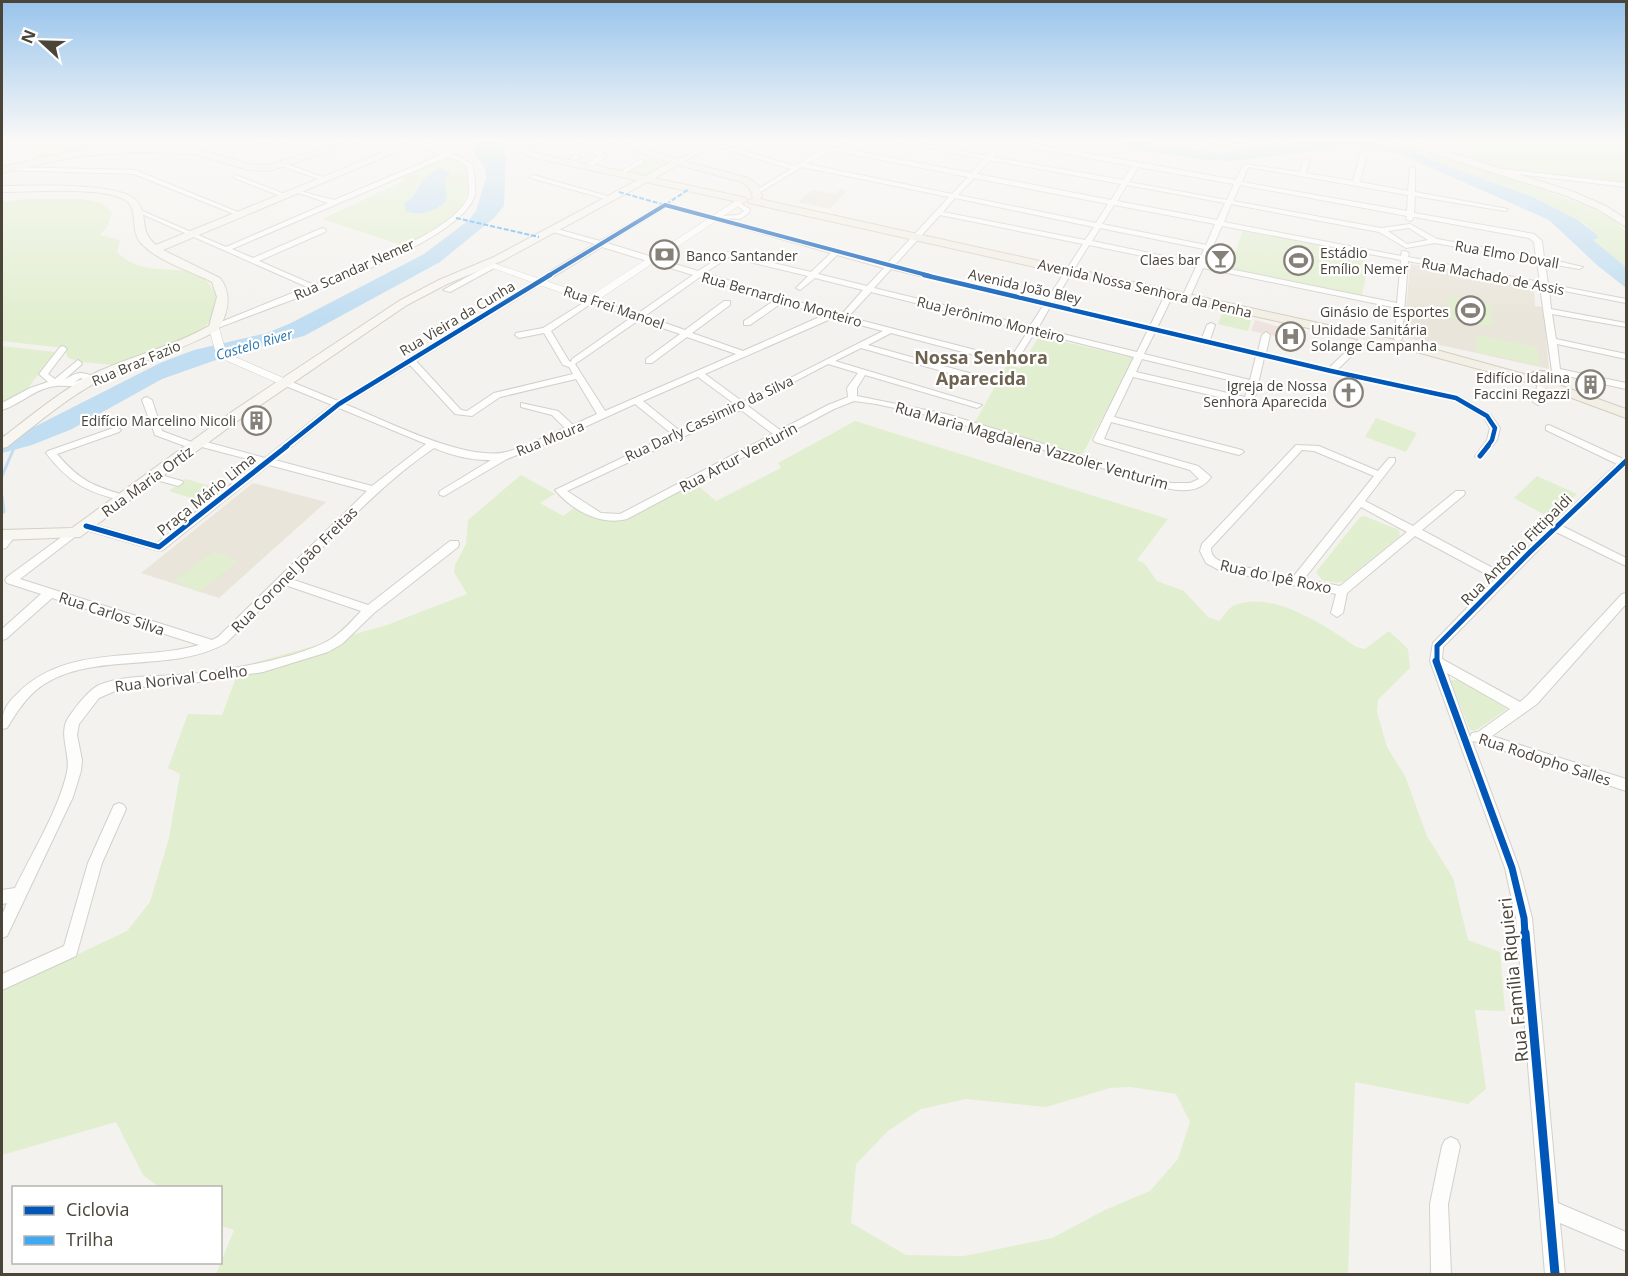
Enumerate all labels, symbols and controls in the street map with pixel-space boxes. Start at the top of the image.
north arrow [12,12,72,72]
text: N [15,26,41,47]
street label: Rua Scandar Nemer [291,234,418,304]
street label: Rua Elmo Dovall [1453,235,1561,273]
bank icon: Banco Santander [649,239,681,271]
bar icon: Claes bar [1205,243,1237,275]
place label: Estádio Emílio Nemer [1320,243,1409,278]
sports icon: Estádio Emílio Nemer [1283,244,1315,276]
place label: Banco Santander [686,246,798,265]
place label: Claes bar [1140,250,1200,269]
street label: Rua Machado de Assis [1420,253,1566,299]
street label: Avenida Nossa Senhora da Penha [1036,254,1254,322]
street label: Avenida João Bley [967,264,1084,308]
street label: Rua Bernardino Monteiro [699,267,865,331]
street label: Rua Vieira da Cunha [396,276,518,360]
street label: Rua Frei Manoel [561,281,667,333]
street label: Rua Jerônimo Monteiro [915,291,1067,347]
sports icon: Ginásio de Esportes [1454,295,1486,327]
place label: Ginásio de Esportes [1320,302,1449,321]
place label: Unidade Sanitária Solange Campanha [1311,320,1437,355]
hospital icon: Unidade Sanitária Solange Campanha [1274,321,1306,353]
water label: Castelo River [213,324,295,364]
street label: Rua Braz Fazio [89,336,183,390]
district label: Nossa Senhora Aparecida [914,345,1048,390]
place label: Edifício Idalina Faccini Regazzi [1474,368,1570,403]
building icon: Edifício Idalina Faccini Regazzi [1575,369,1607,401]
street label: Rua Darly Cassimiro da Silva [622,371,796,465]
place label: Igreja de Nossa Senhora Aparecida [1203,376,1327,411]
church icon: Igreja de Nossa Senhora Aparecida [1332,377,1364,409]
street label: Rua Maria Magdalena Vazzoler Venturim [893,396,1171,494]
building icon: Edifício Marcelino Nicoli [241,404,273,436]
place label: Edifício Marcelino Nicoli [81,411,236,430]
street label: Rua Moura [513,416,587,460]
street label: Rua Artur Venturin [675,417,801,497]
street label: Rua Maria Ortiz [97,441,197,521]
street label: Praça Mário Lima [153,448,259,540]
street label: Rua Antônio Fittipaldi [1456,489,1576,609]
street label: Rua Coronel João Freitas [227,502,361,636]
street label: Rua do Ipê Roxo [1218,554,1334,598]
street label: Rua Carlos Silva [57,586,167,640]
street label: Rua Norival Coelho [114,660,248,696]
street label: Rua Rodopho Salles [1476,728,1614,790]
street label: Rua Família Riquieri [1492,897,1534,1063]
legend [12,1186,222,1264]
text: Ciclovia [66,1197,129,1221]
text: Trilha [66,1227,113,1251]

